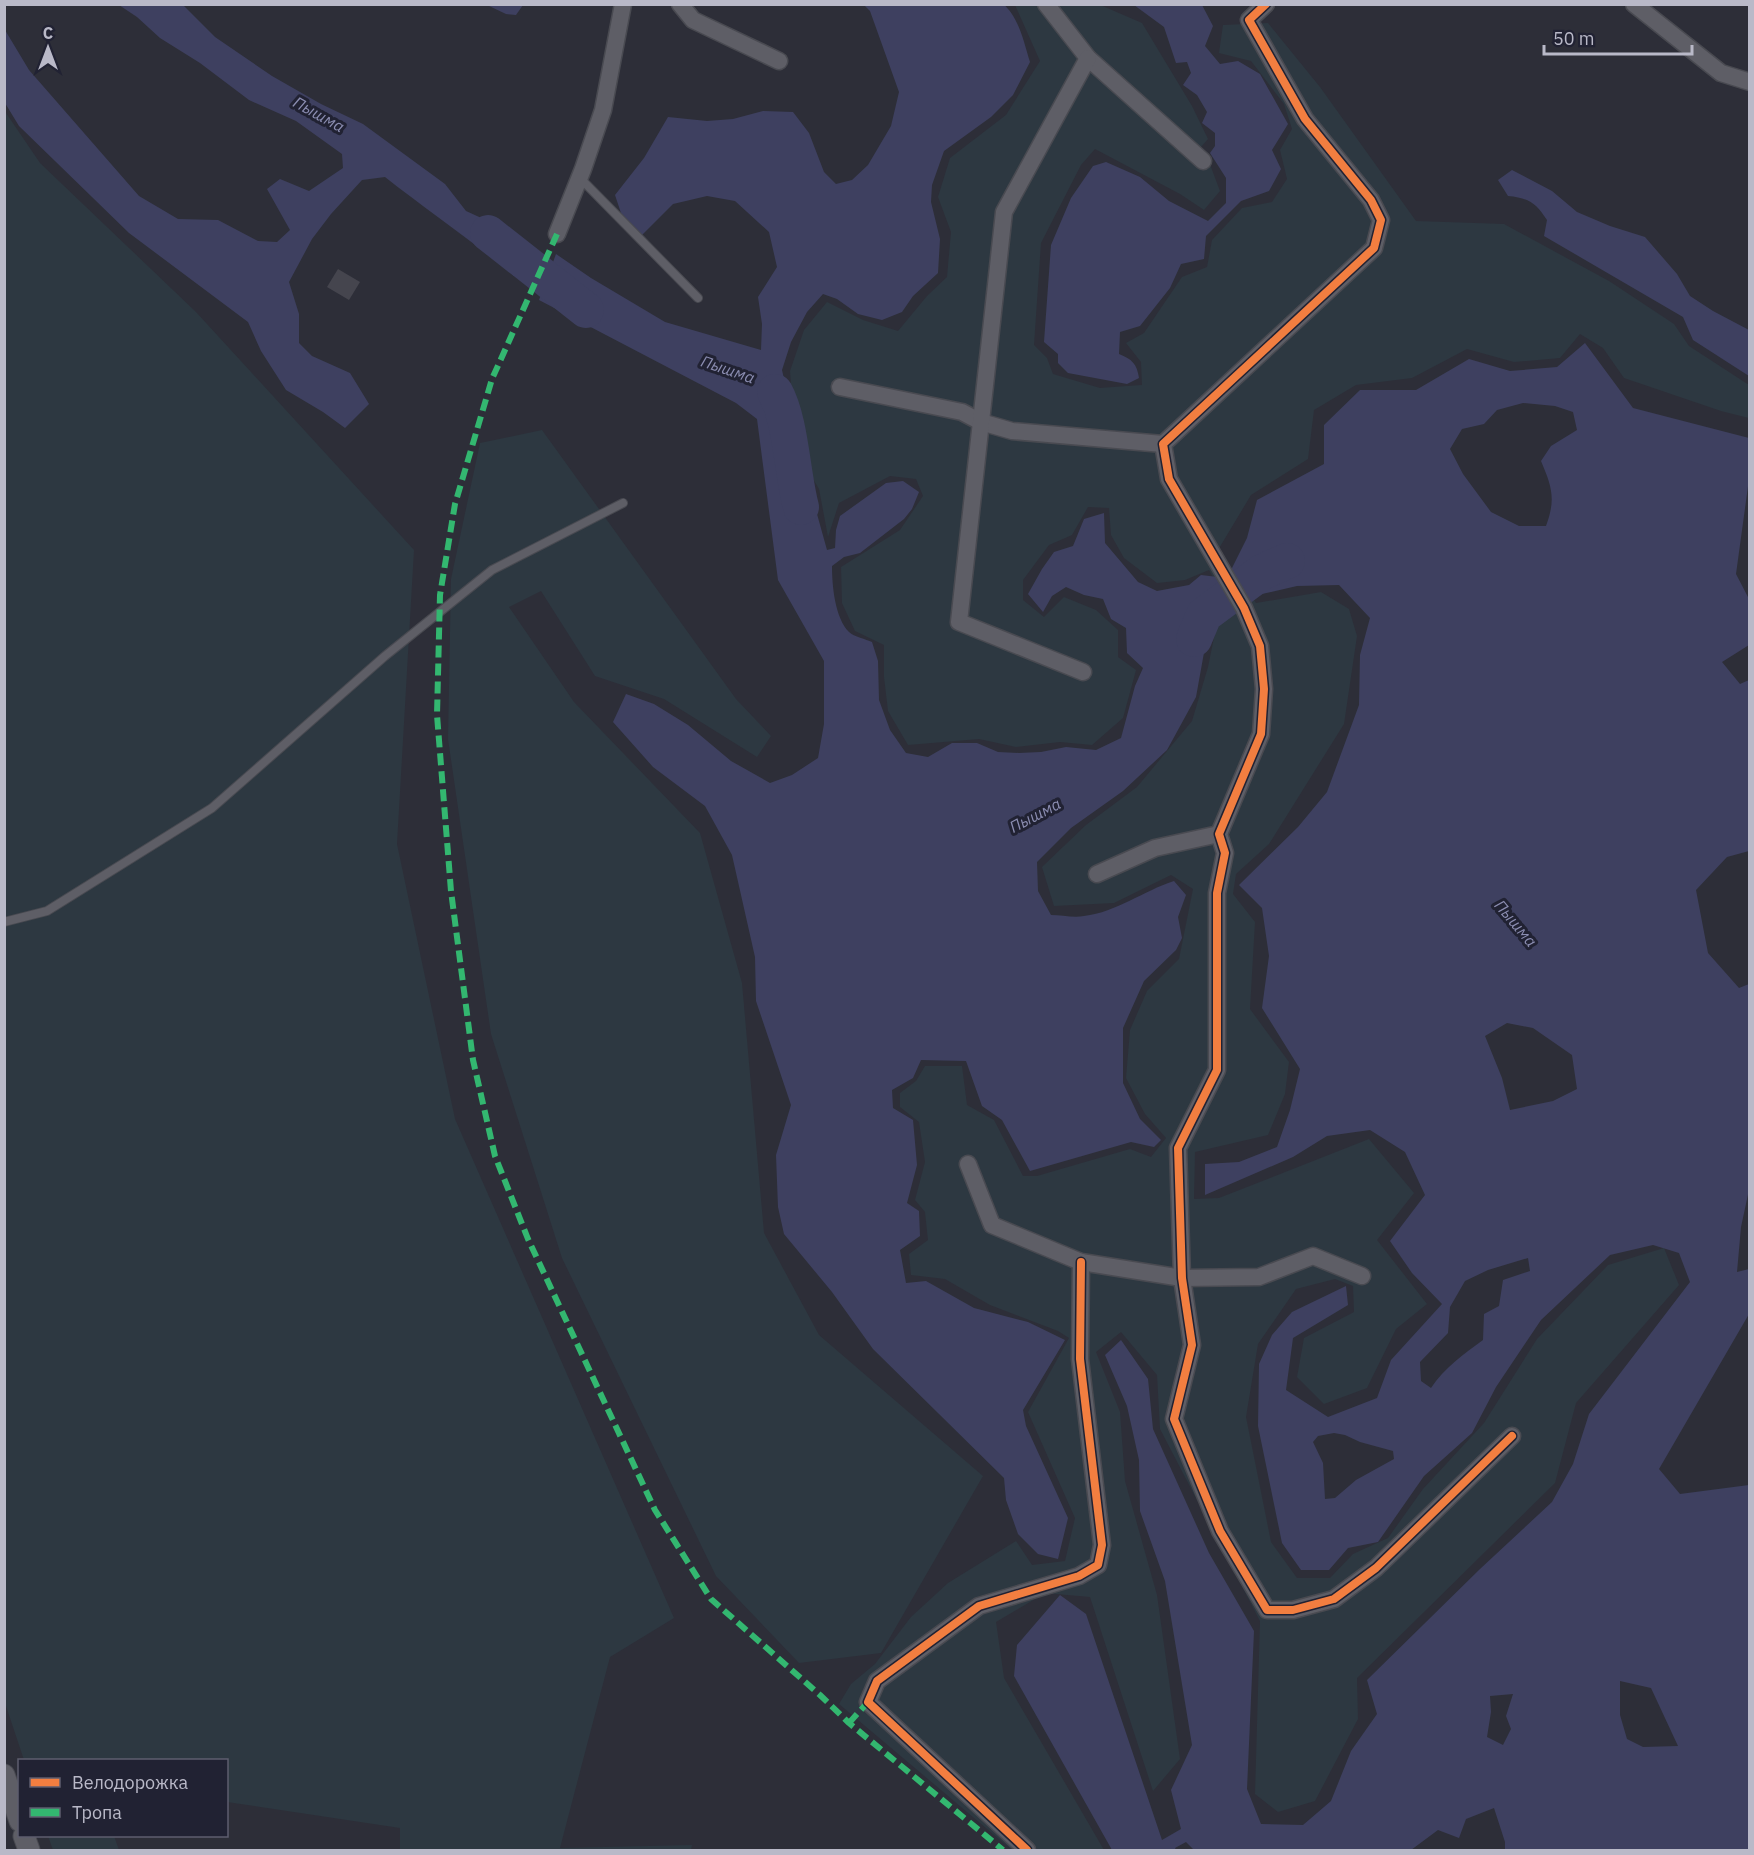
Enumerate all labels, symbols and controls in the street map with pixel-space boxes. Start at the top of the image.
north arrow [18,18,78,78]
scale bar [1544,18,1692,56]
text: С [43,23,53,43]
text: 50 m [1553,27,1595,50]
water label: Пышма [290,92,348,136]
water label: Пышма [699,351,757,387]
water label: Пышма [1006,793,1064,837]
water label: Пышма [1491,895,1541,951]
legend [18,1759,228,1837]
text: Велодорожка [72,1771,188,1794]
text: Тропа [72,1801,122,1824]

